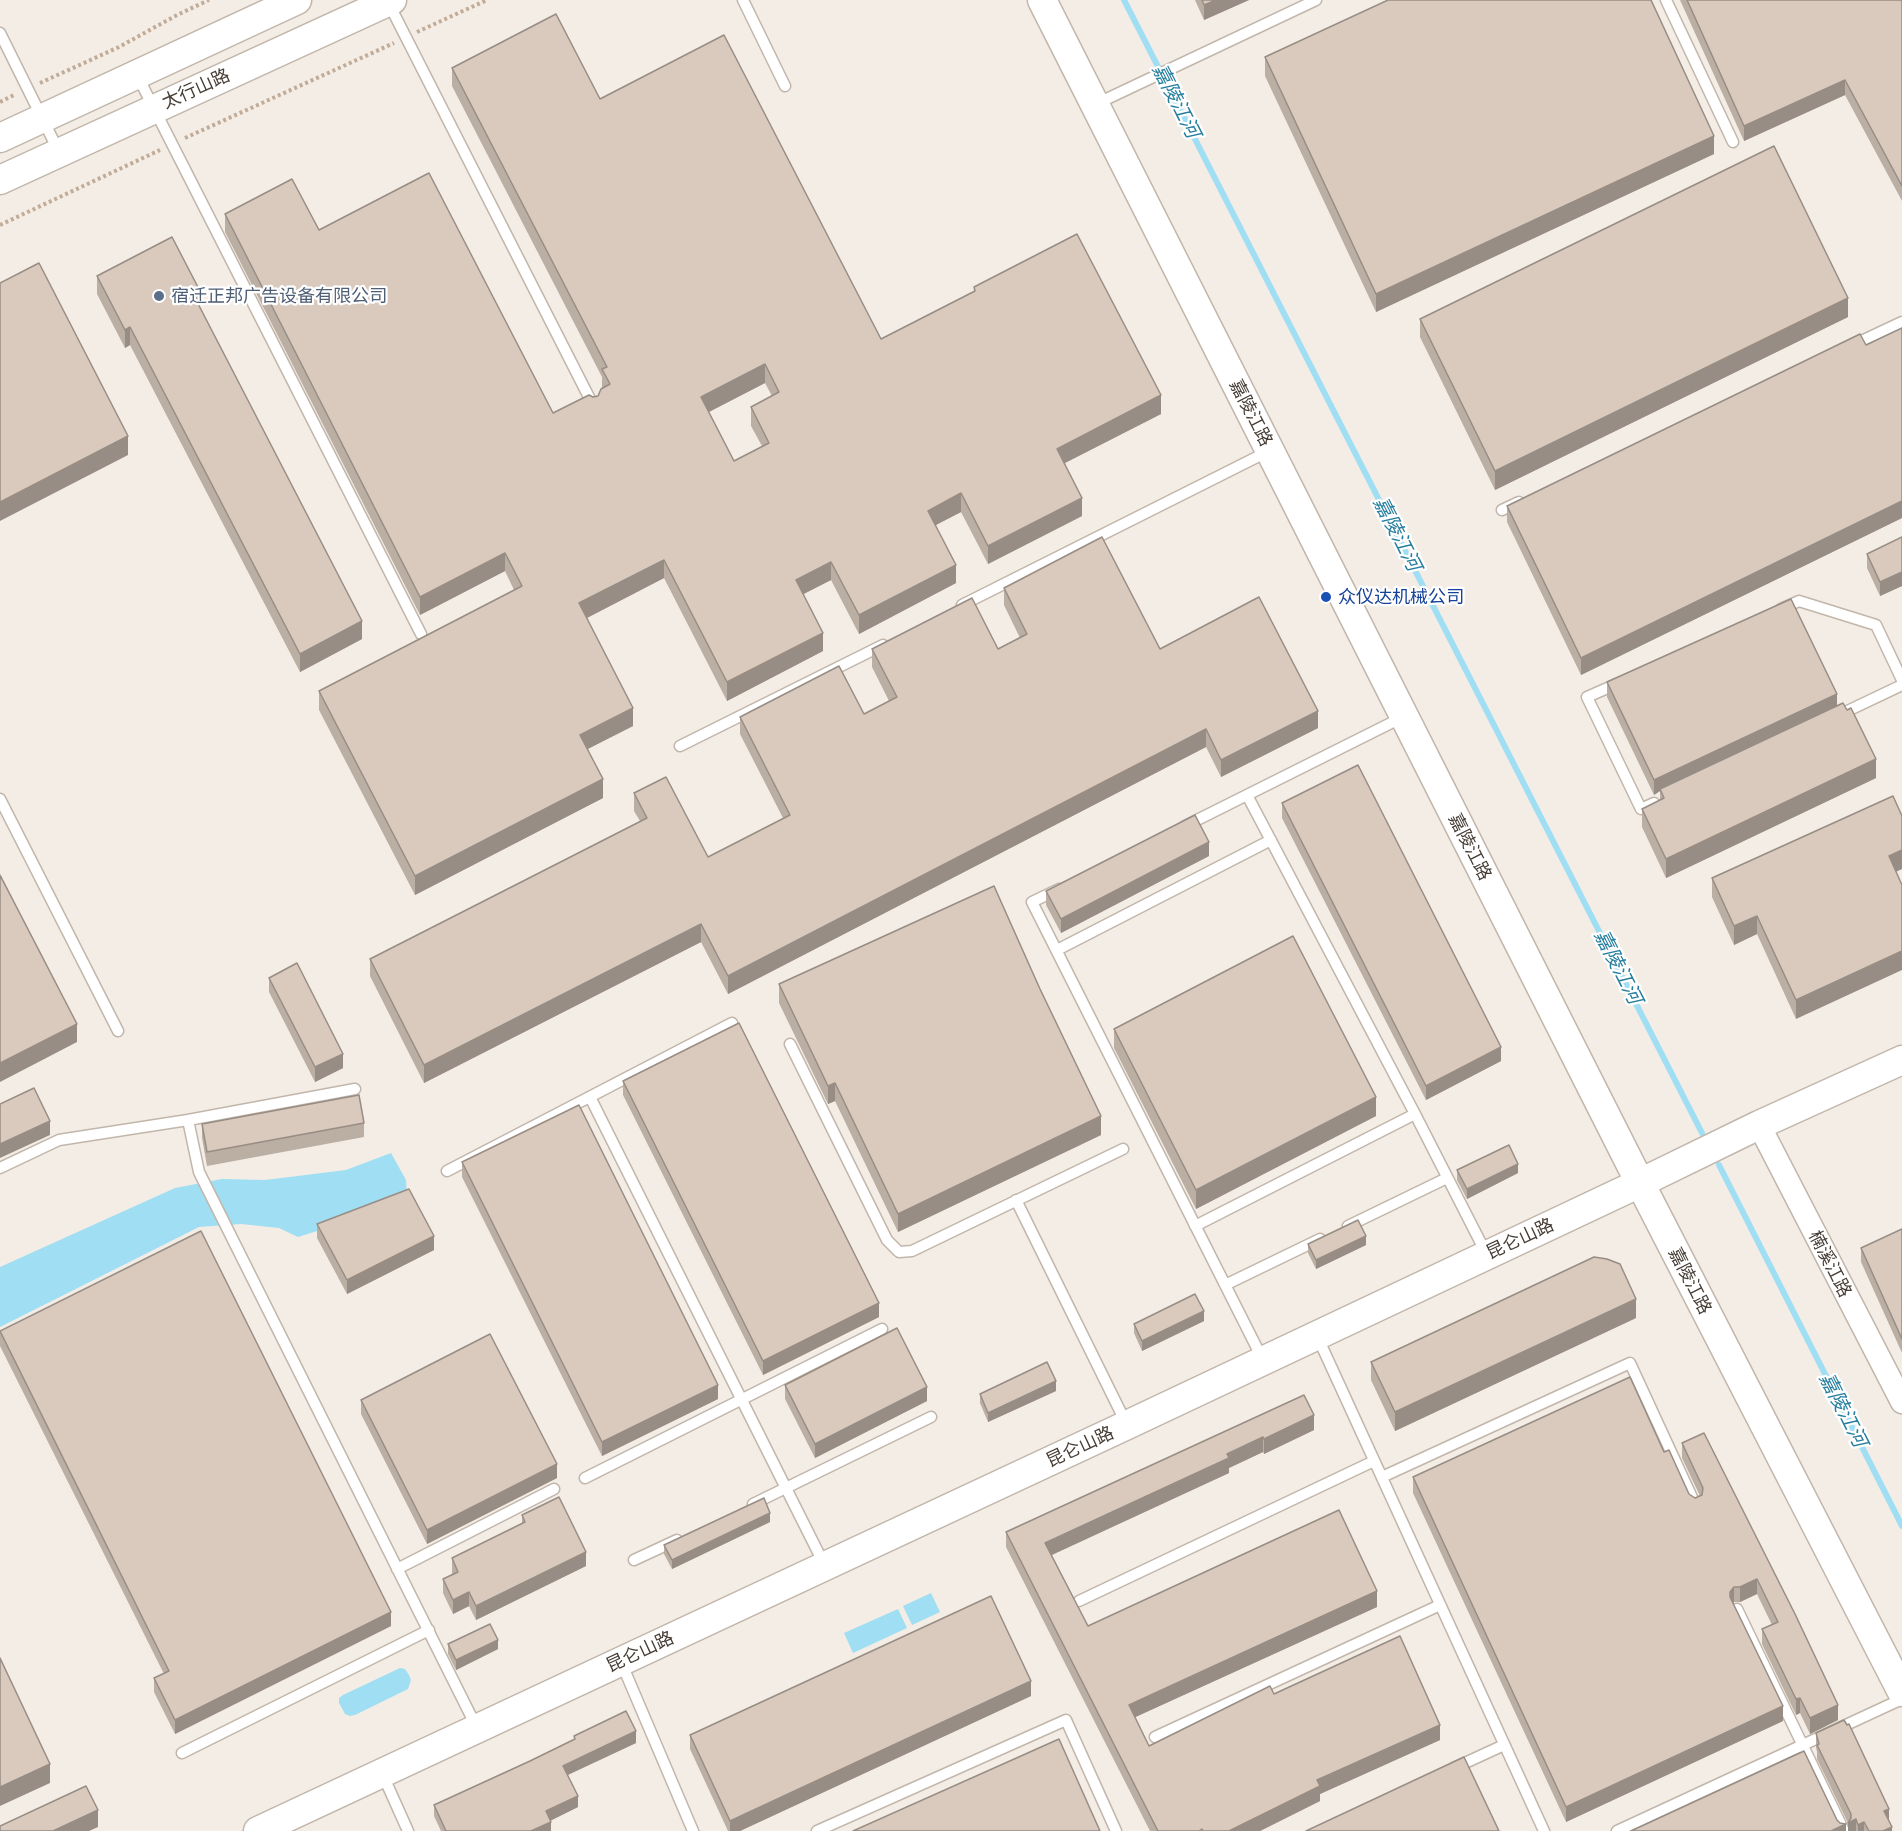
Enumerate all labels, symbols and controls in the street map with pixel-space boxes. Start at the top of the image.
water label: 嘉陵江河 [1147,60,1205,142]
street label: 太行山路 [159,64,233,114]
place label: 宿迁正邦广告设备有限公司 [171,285,387,307]
marker: 宿迁正邦广告设备有限公司 [152,289,166,303]
street label: 嘉陵江路 [1225,376,1277,450]
water label: 嘉陵江河 [1368,493,1426,575]
place label: 众仪达机械公司 [1338,586,1464,608]
marker: 众仪达机械公司 [1319,590,1333,604]
street label: 嘉陵江路 [1444,810,1496,884]
water label: 嘉陵江河 [1589,926,1647,1008]
street label: 昆仑山路 [1483,1214,1557,1264]
street label: 楠溪江路 [1804,1227,1856,1301]
street label: 嘉陵江路 [1664,1244,1716,1318]
water label: 嘉陵江河 [1814,1369,1872,1451]
street label: 昆仑山路 [1043,1422,1117,1472]
street label: 昆仑山路 [603,1627,677,1677]

